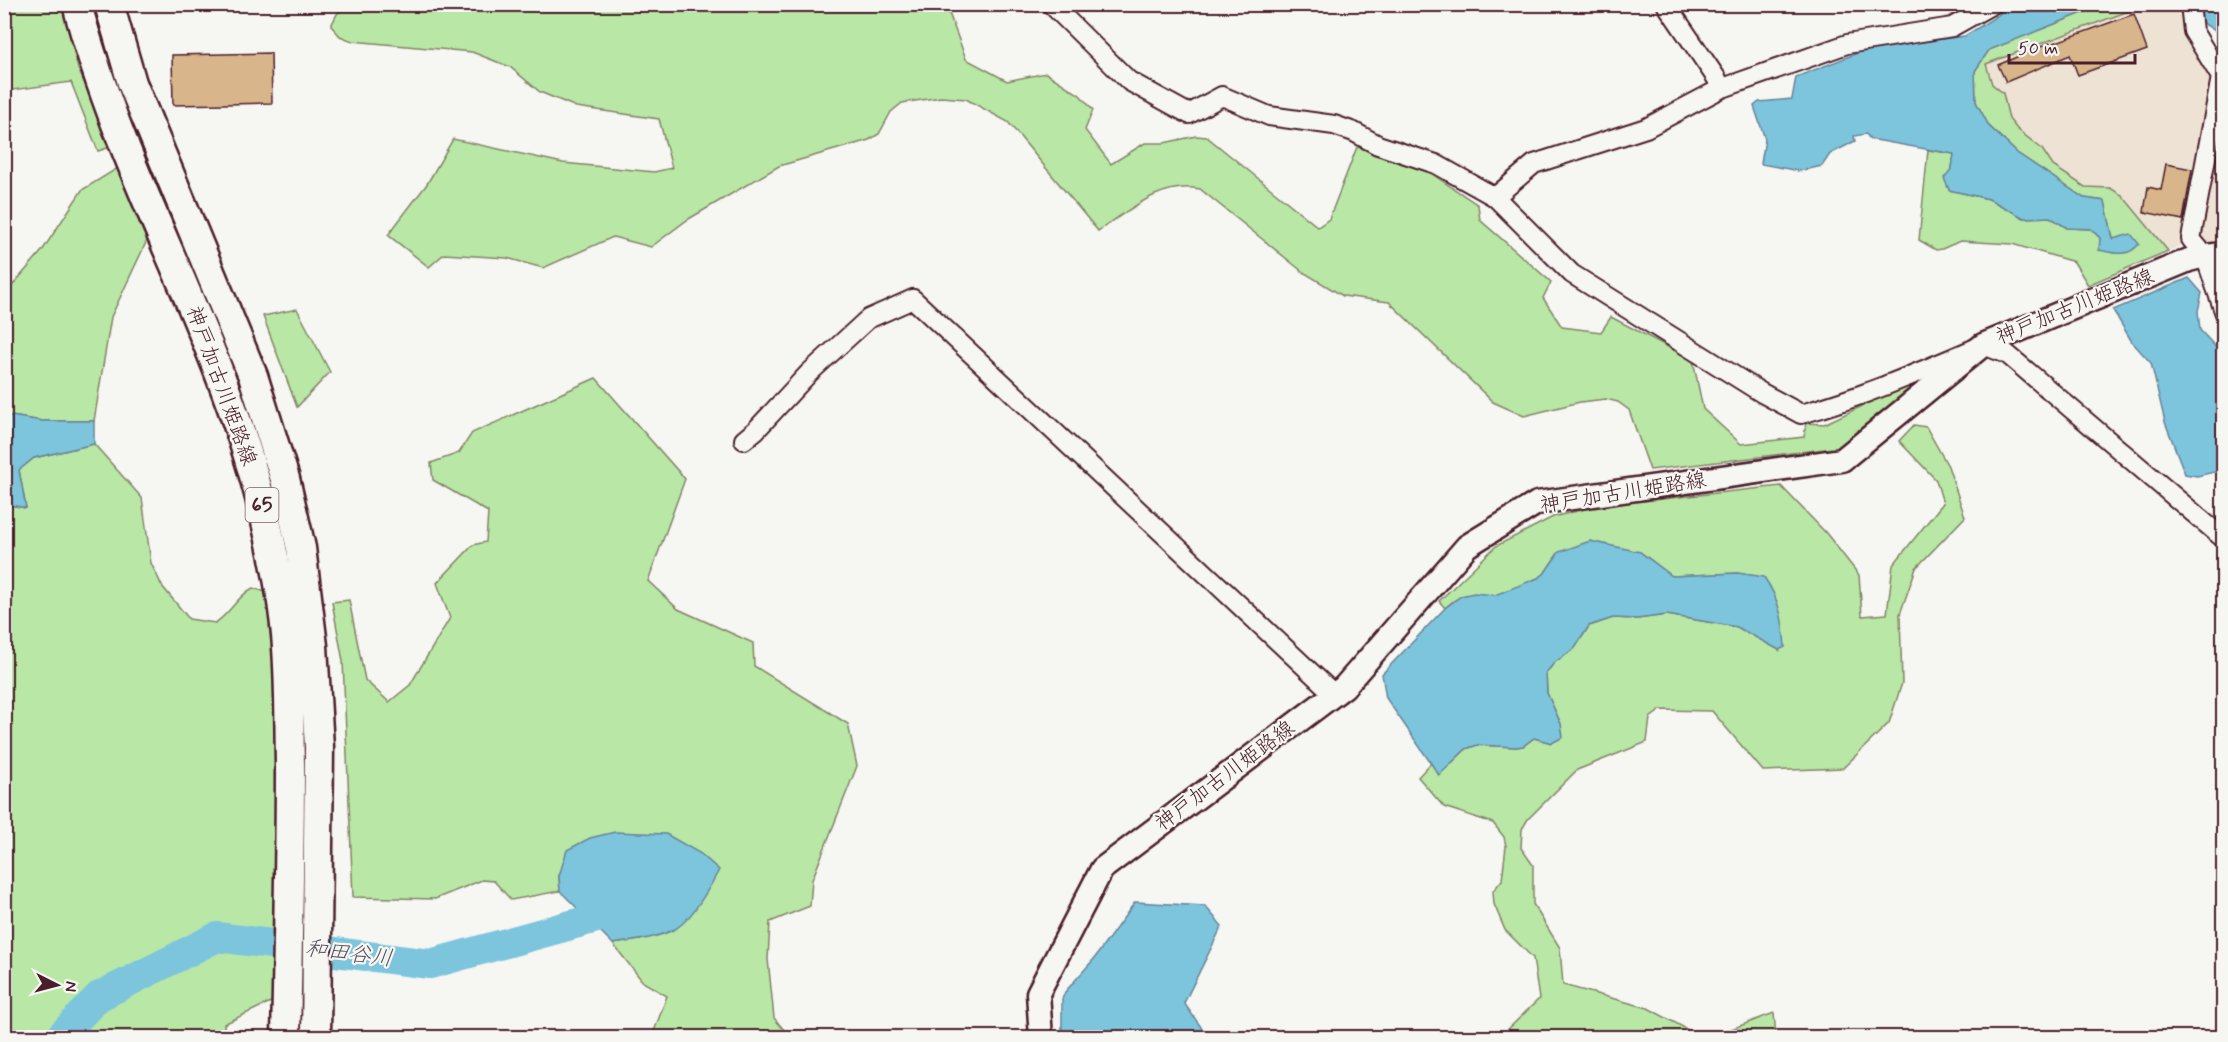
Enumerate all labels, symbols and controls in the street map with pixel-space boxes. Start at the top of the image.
scale bar [2009,27,2135,65]
text: 50 m [2018,37,2058,61]
street label: 神戸加古川姫路線 [1992,263,2158,351]
street label: 神戸加古川姫路線 [179,302,263,470]
street label: 神戸加古川姫路線 [1538,466,1708,520]
road number: 65 [246,488,278,522]
street label: 神戸加古川姫路線 [1149,714,1301,838]
water label: 和田谷川 [304,935,394,973]
north arrow [27,955,87,1015]
text: N [59,980,81,993]

